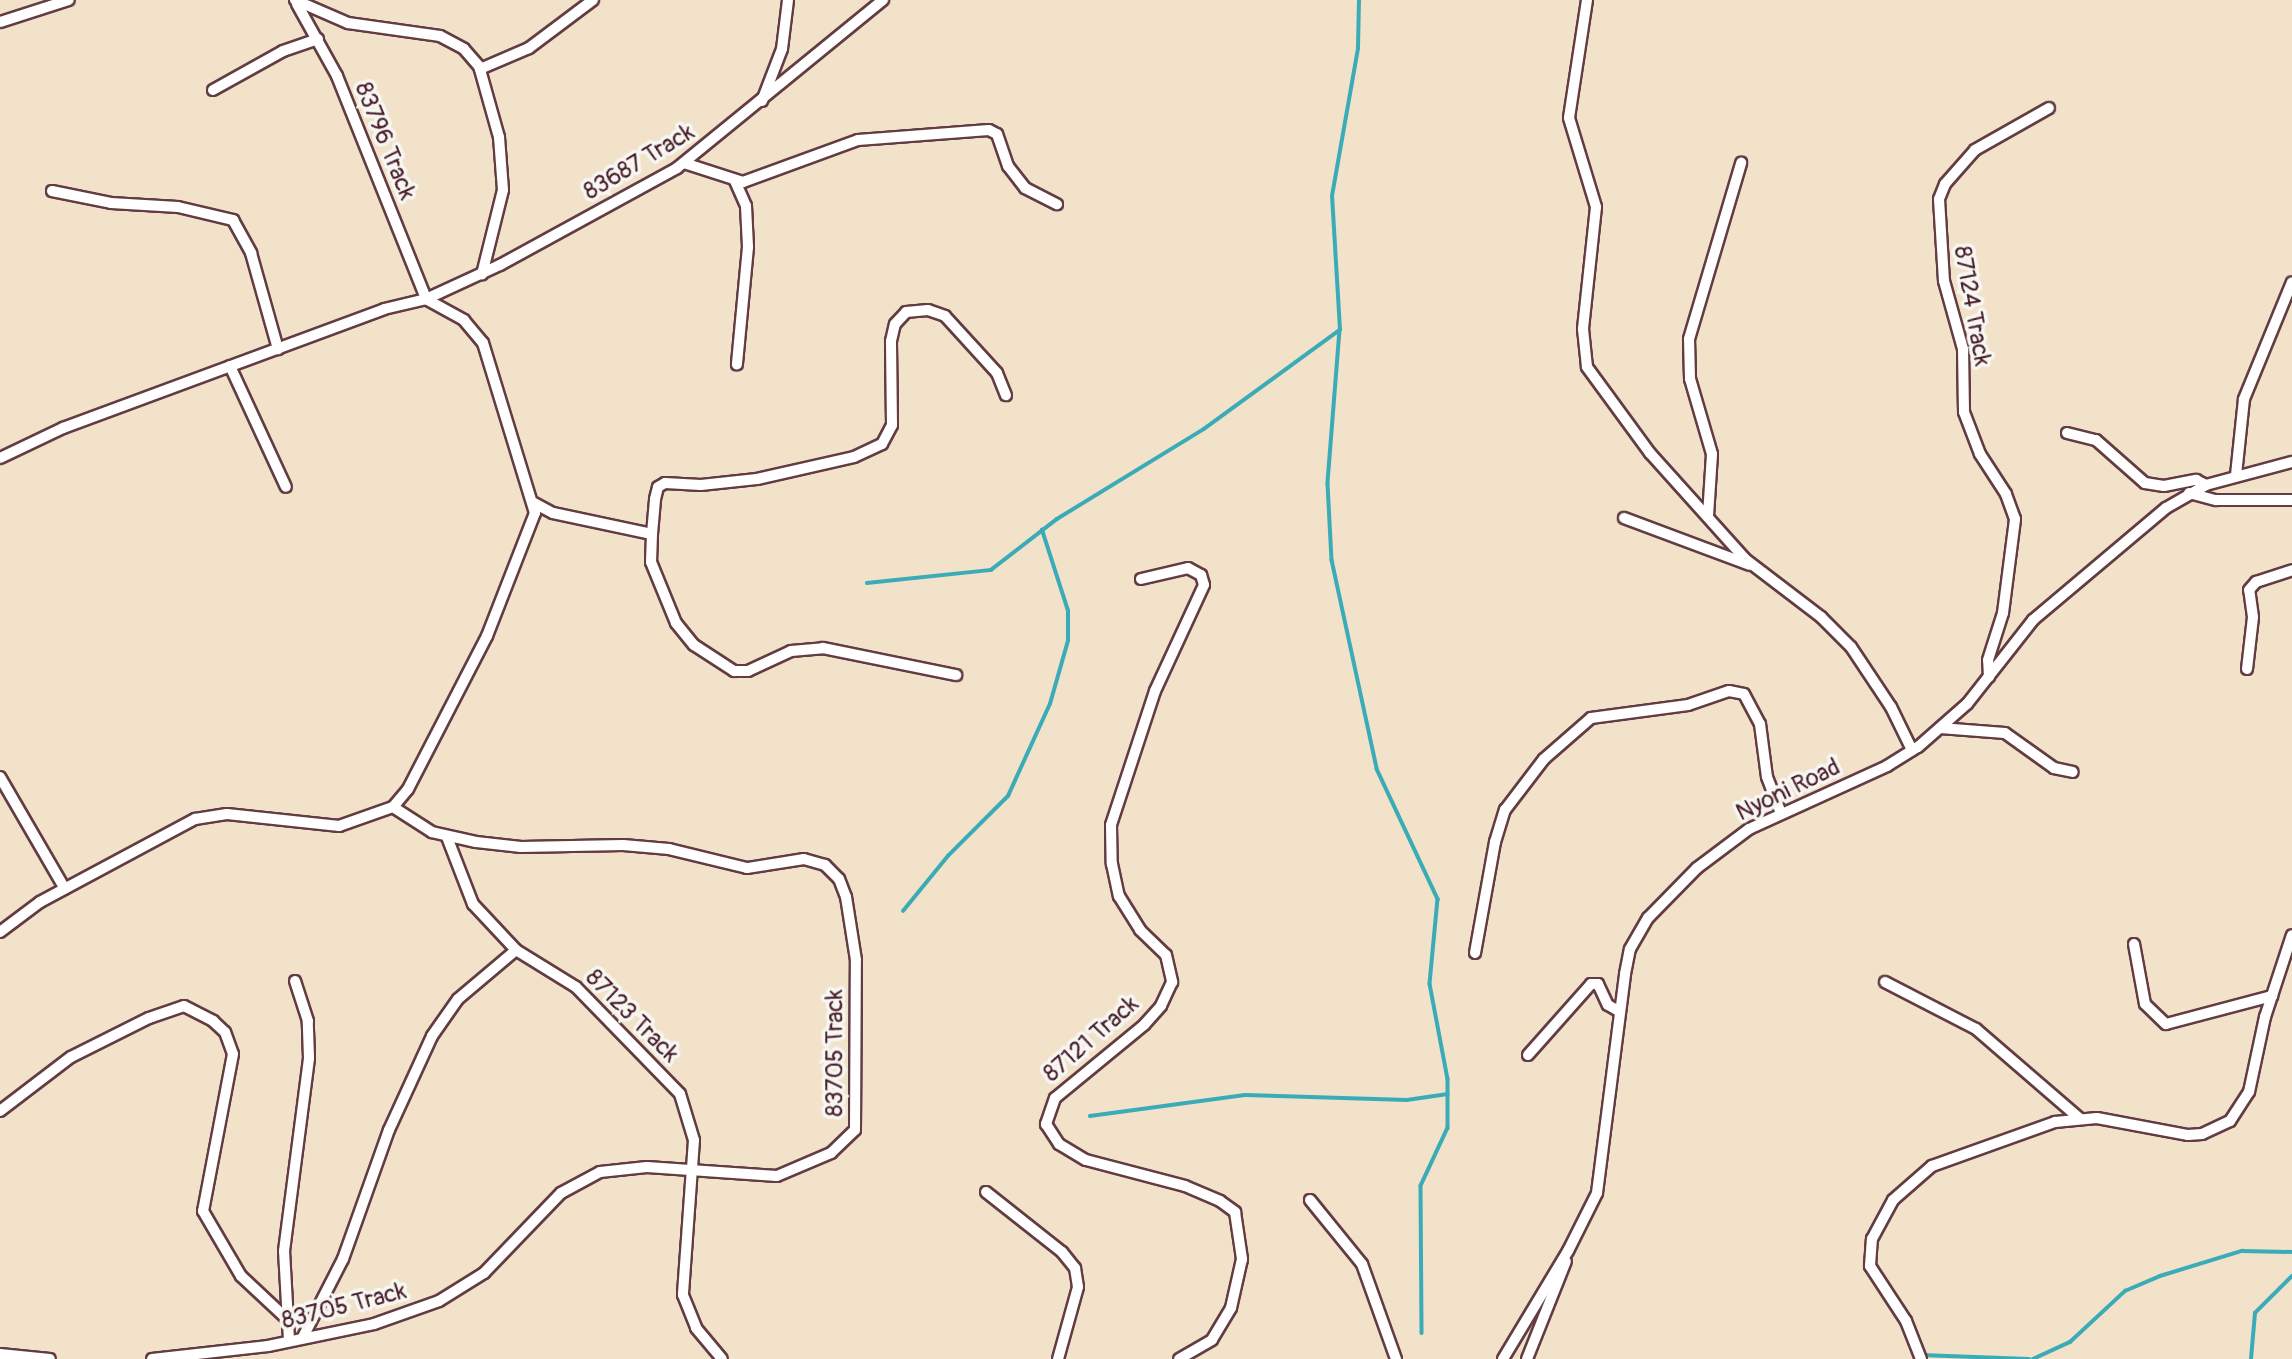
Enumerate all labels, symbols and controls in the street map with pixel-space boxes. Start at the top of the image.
street label: 83796 Track [348,78,422,204]
street label: 83687 Track [578,118,700,206]
street label: 87124 Track [1947,244,1997,368]
street label: Nyoni Road [1731,753,1845,827]
street label: 87123 Track [579,963,685,1069]
street label: 83705 Track [821,989,849,1117]
street label: 87121 Track [1038,990,1144,1088]
street label: 83705 Track [279,1277,409,1335]

